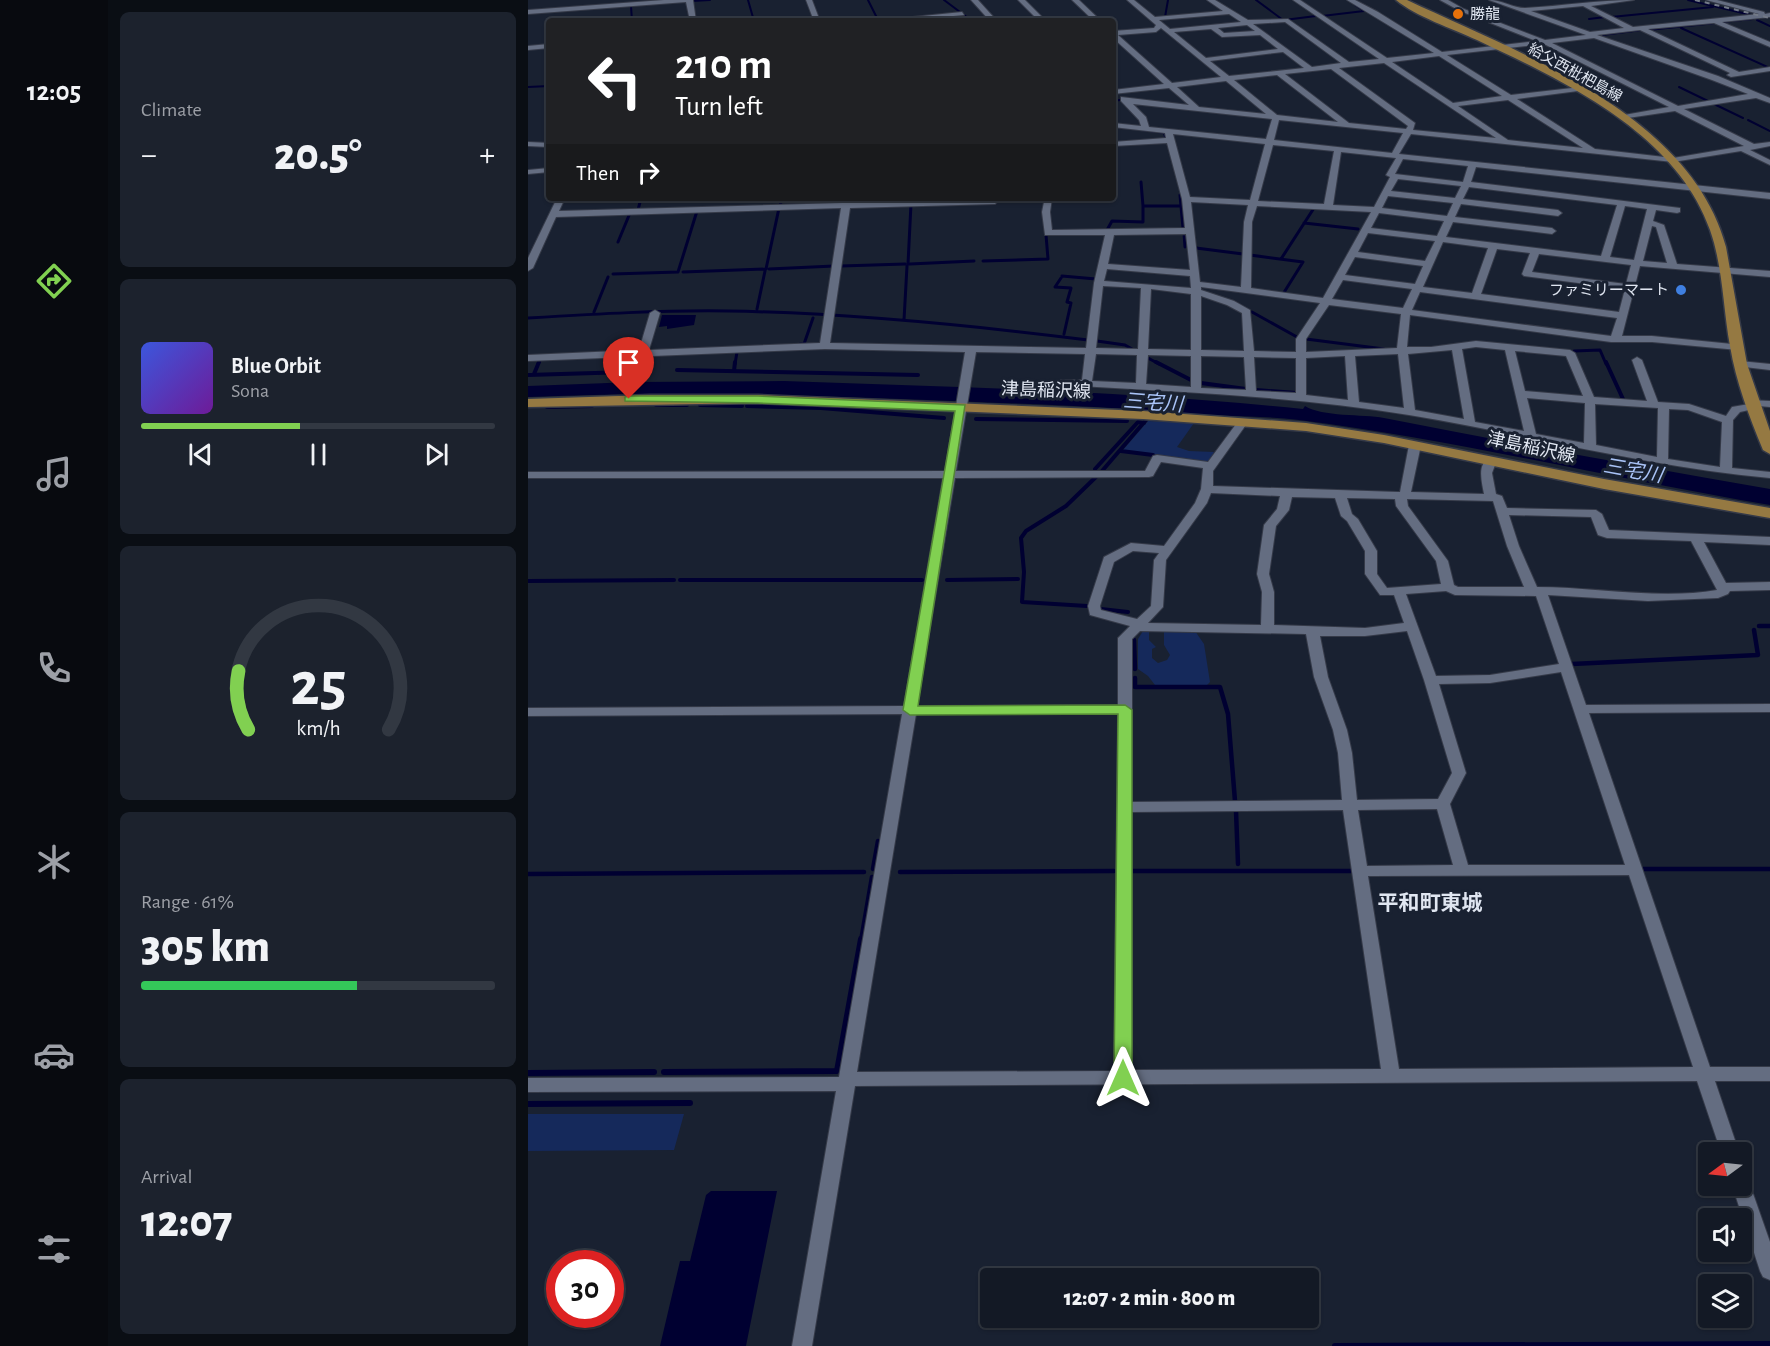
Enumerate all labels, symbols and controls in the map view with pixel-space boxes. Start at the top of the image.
place label: 勝龍 [1470,6,1500,22]
marker: 勝龍 [1451,7,1465,21]
street label: 給父西枇杷島線 [1525,39,1626,105]
icon: left [576,42,654,120]
text: 210 m [675,44,772,86]
text: 12:05 [27,78,81,105]
text: Turn left [675,93,763,120]
text: Climate [141,100,202,120]
text: 20.5° [274,133,362,178]
text: − [141,139,157,172]
text: + [479,139,495,172]
icon: right [632,156,665,189]
text: Then [576,162,620,184]
icon: directions [33,260,75,302]
place label: ファミリーマート [1549,283,1669,298]
marker: ファミリーマート [1674,283,1688,297]
pin [603,337,654,399]
icon: arrive [612,346,645,379]
text: Blue Orbit [231,355,321,377]
street label: 津島稲沢線 [1001,378,1091,402]
text: Sona [231,381,269,401]
water label: 三宅川 [1122,390,1186,415]
street label: 津島稲沢線 [1485,428,1577,466]
icon: previous [184,438,217,471]
icon: pause [302,438,335,471]
icon: next [420,438,453,471]
icon: music [33,453,75,495]
water label: 三宅川 [1602,455,1666,486]
icon: phone [33,647,75,689]
text: 25 [290,654,346,716]
text: km/h [296,718,340,739]
icon: climate [33,841,75,883]
district label: 平和町東城 [1378,891,1483,914]
text: Range · 61% [141,892,234,912]
text: 305 km [141,925,270,970]
icon: car [33,1034,75,1076]
position arrow [1091,1046,1155,1110]
north arrow [1698,1142,1752,1196]
map controls [1698,1142,1752,1328]
text: Arrival [141,1167,192,1187]
text: 12:07 [141,1200,233,1245]
button: sound [1698,1208,1752,1262]
icon: filters [33,1228,75,1270]
speed limit sign: 30 [546,1250,624,1328]
button: layers [1698,1274,1752,1328]
text: 12:07 · 2 min · 800 m [1064,1287,1235,1309]

